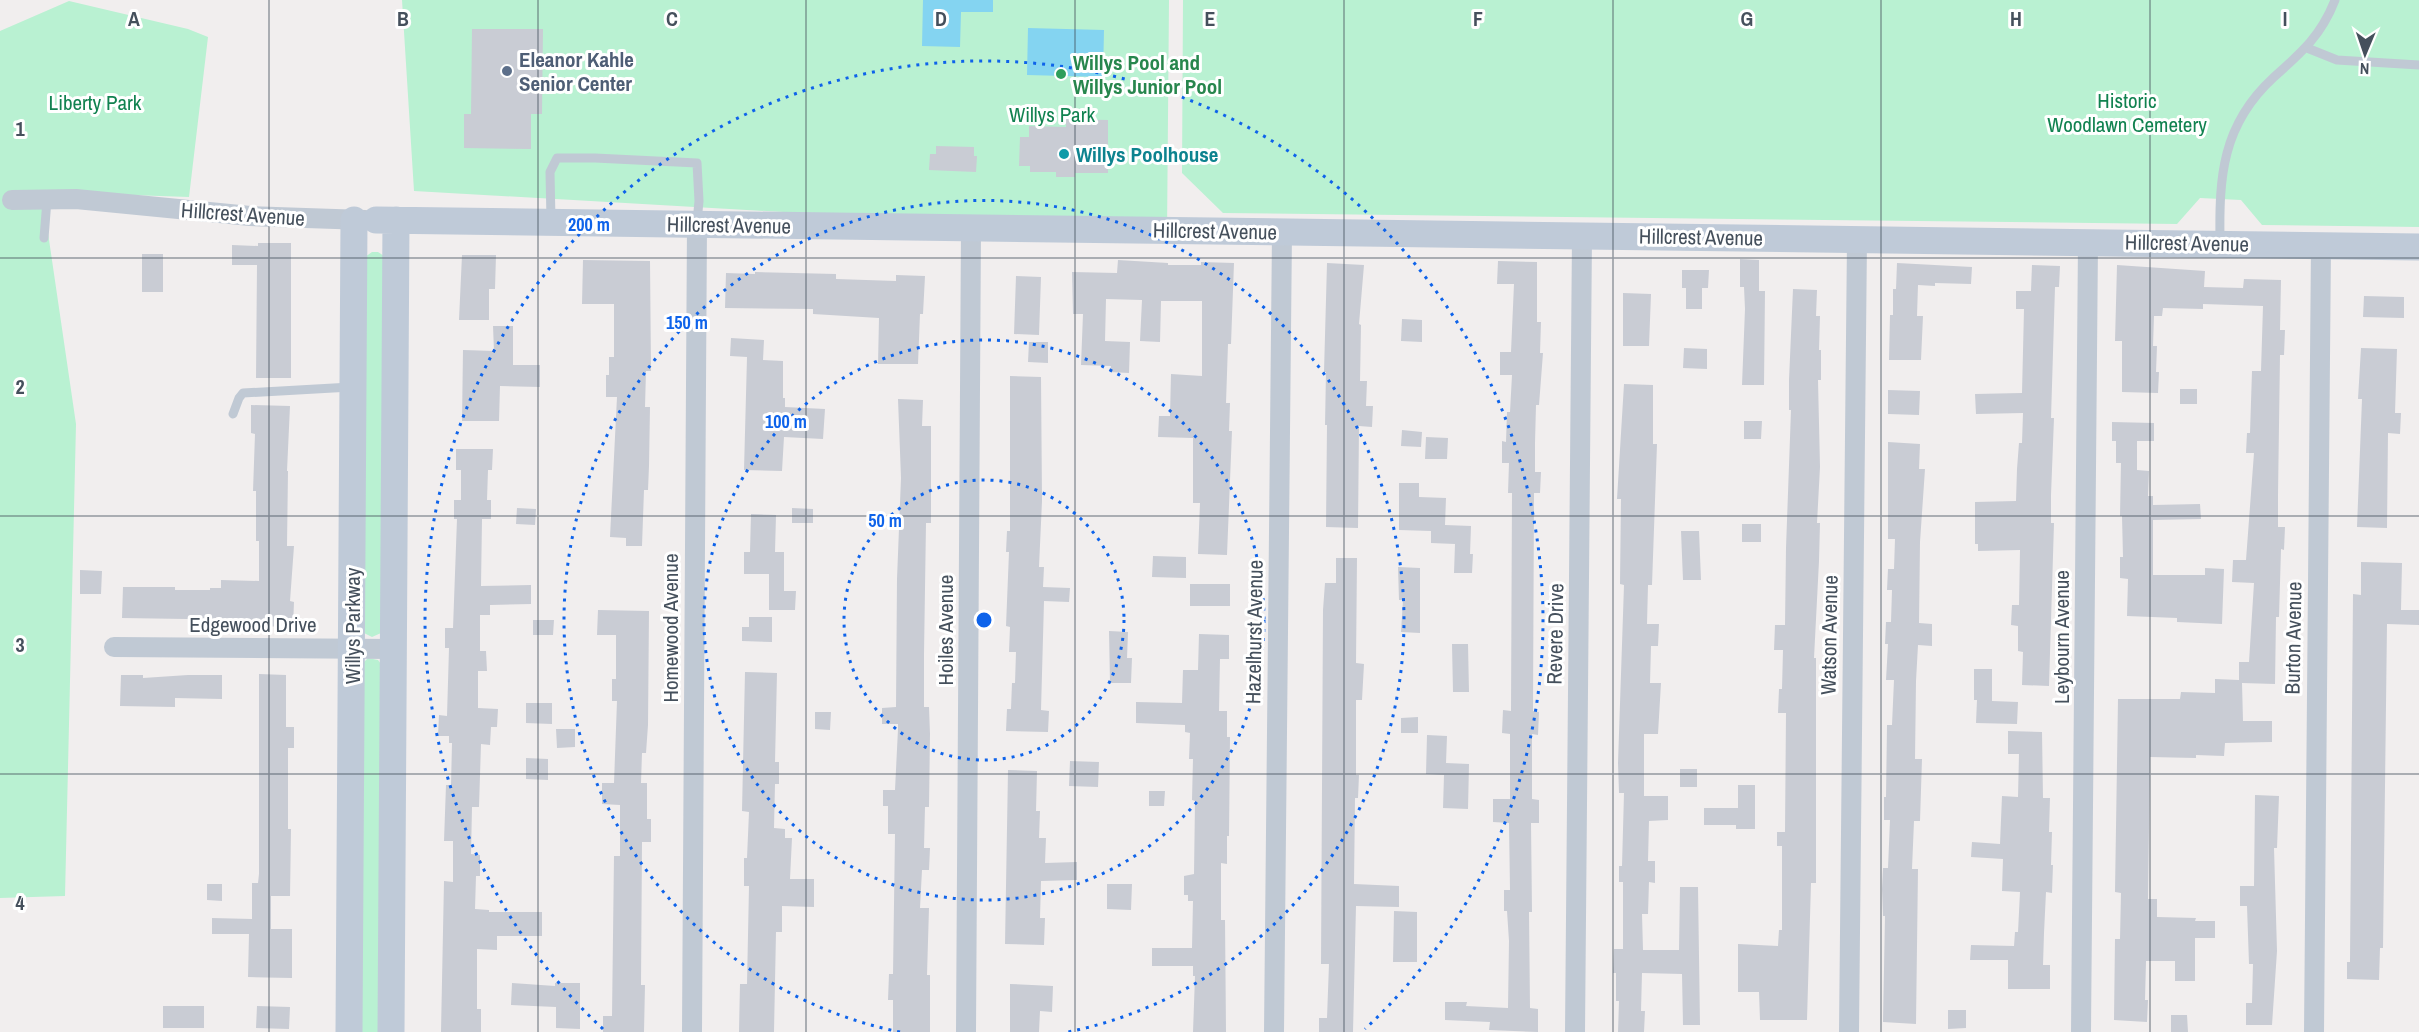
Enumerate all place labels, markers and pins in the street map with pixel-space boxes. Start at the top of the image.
place label: Eleanor Kahle Senior Center [519,45,634,98]
place label: Willys Pool and Willys Junior Pool [1073,48,1222,101]
marker: Eleanor Kahle Senior Center [500,64,514,78]
marker: Willys Pool and Willys Junior Pool [1054,67,1068,81]
place label: Willys Poolhouse [1076,140,1218,169]
marker: Willys Poolhouse [1057,147,1071,161]
centre of rings [974,610,994,630]

